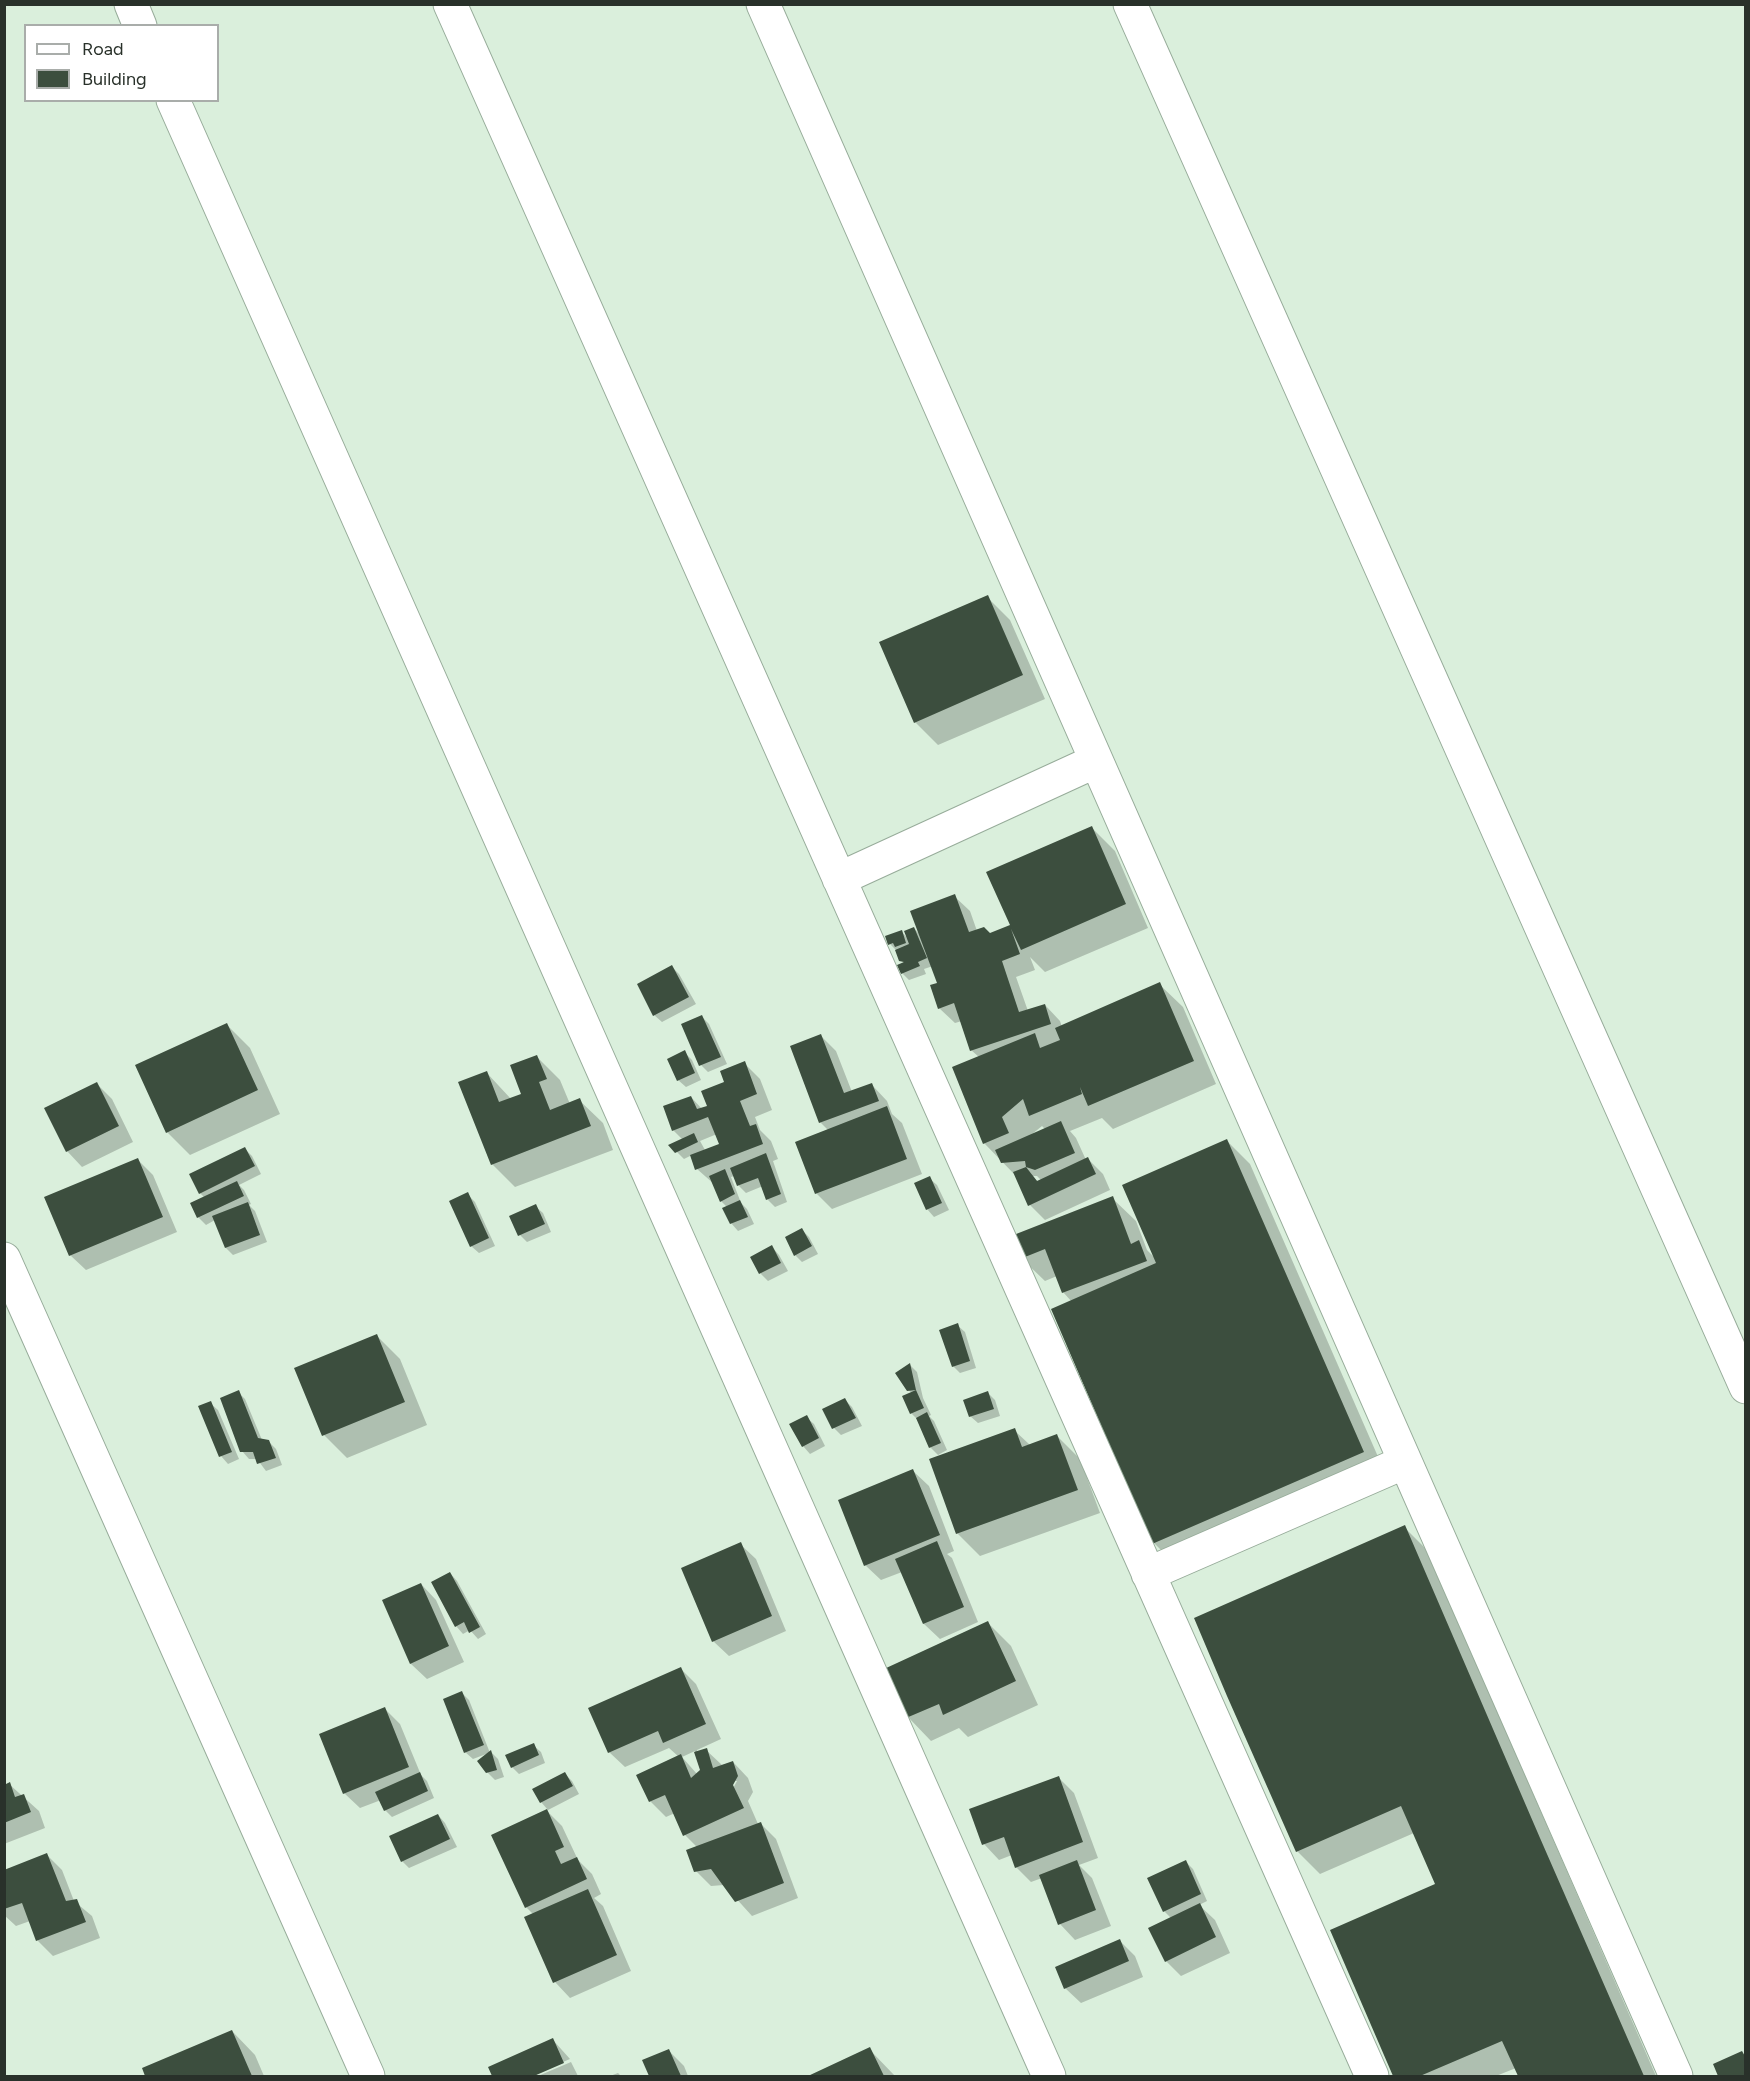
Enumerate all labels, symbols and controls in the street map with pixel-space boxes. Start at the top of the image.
legend [24,24,219,102]
text: Road [82,38,123,60]
text: Building [82,68,147,90]

